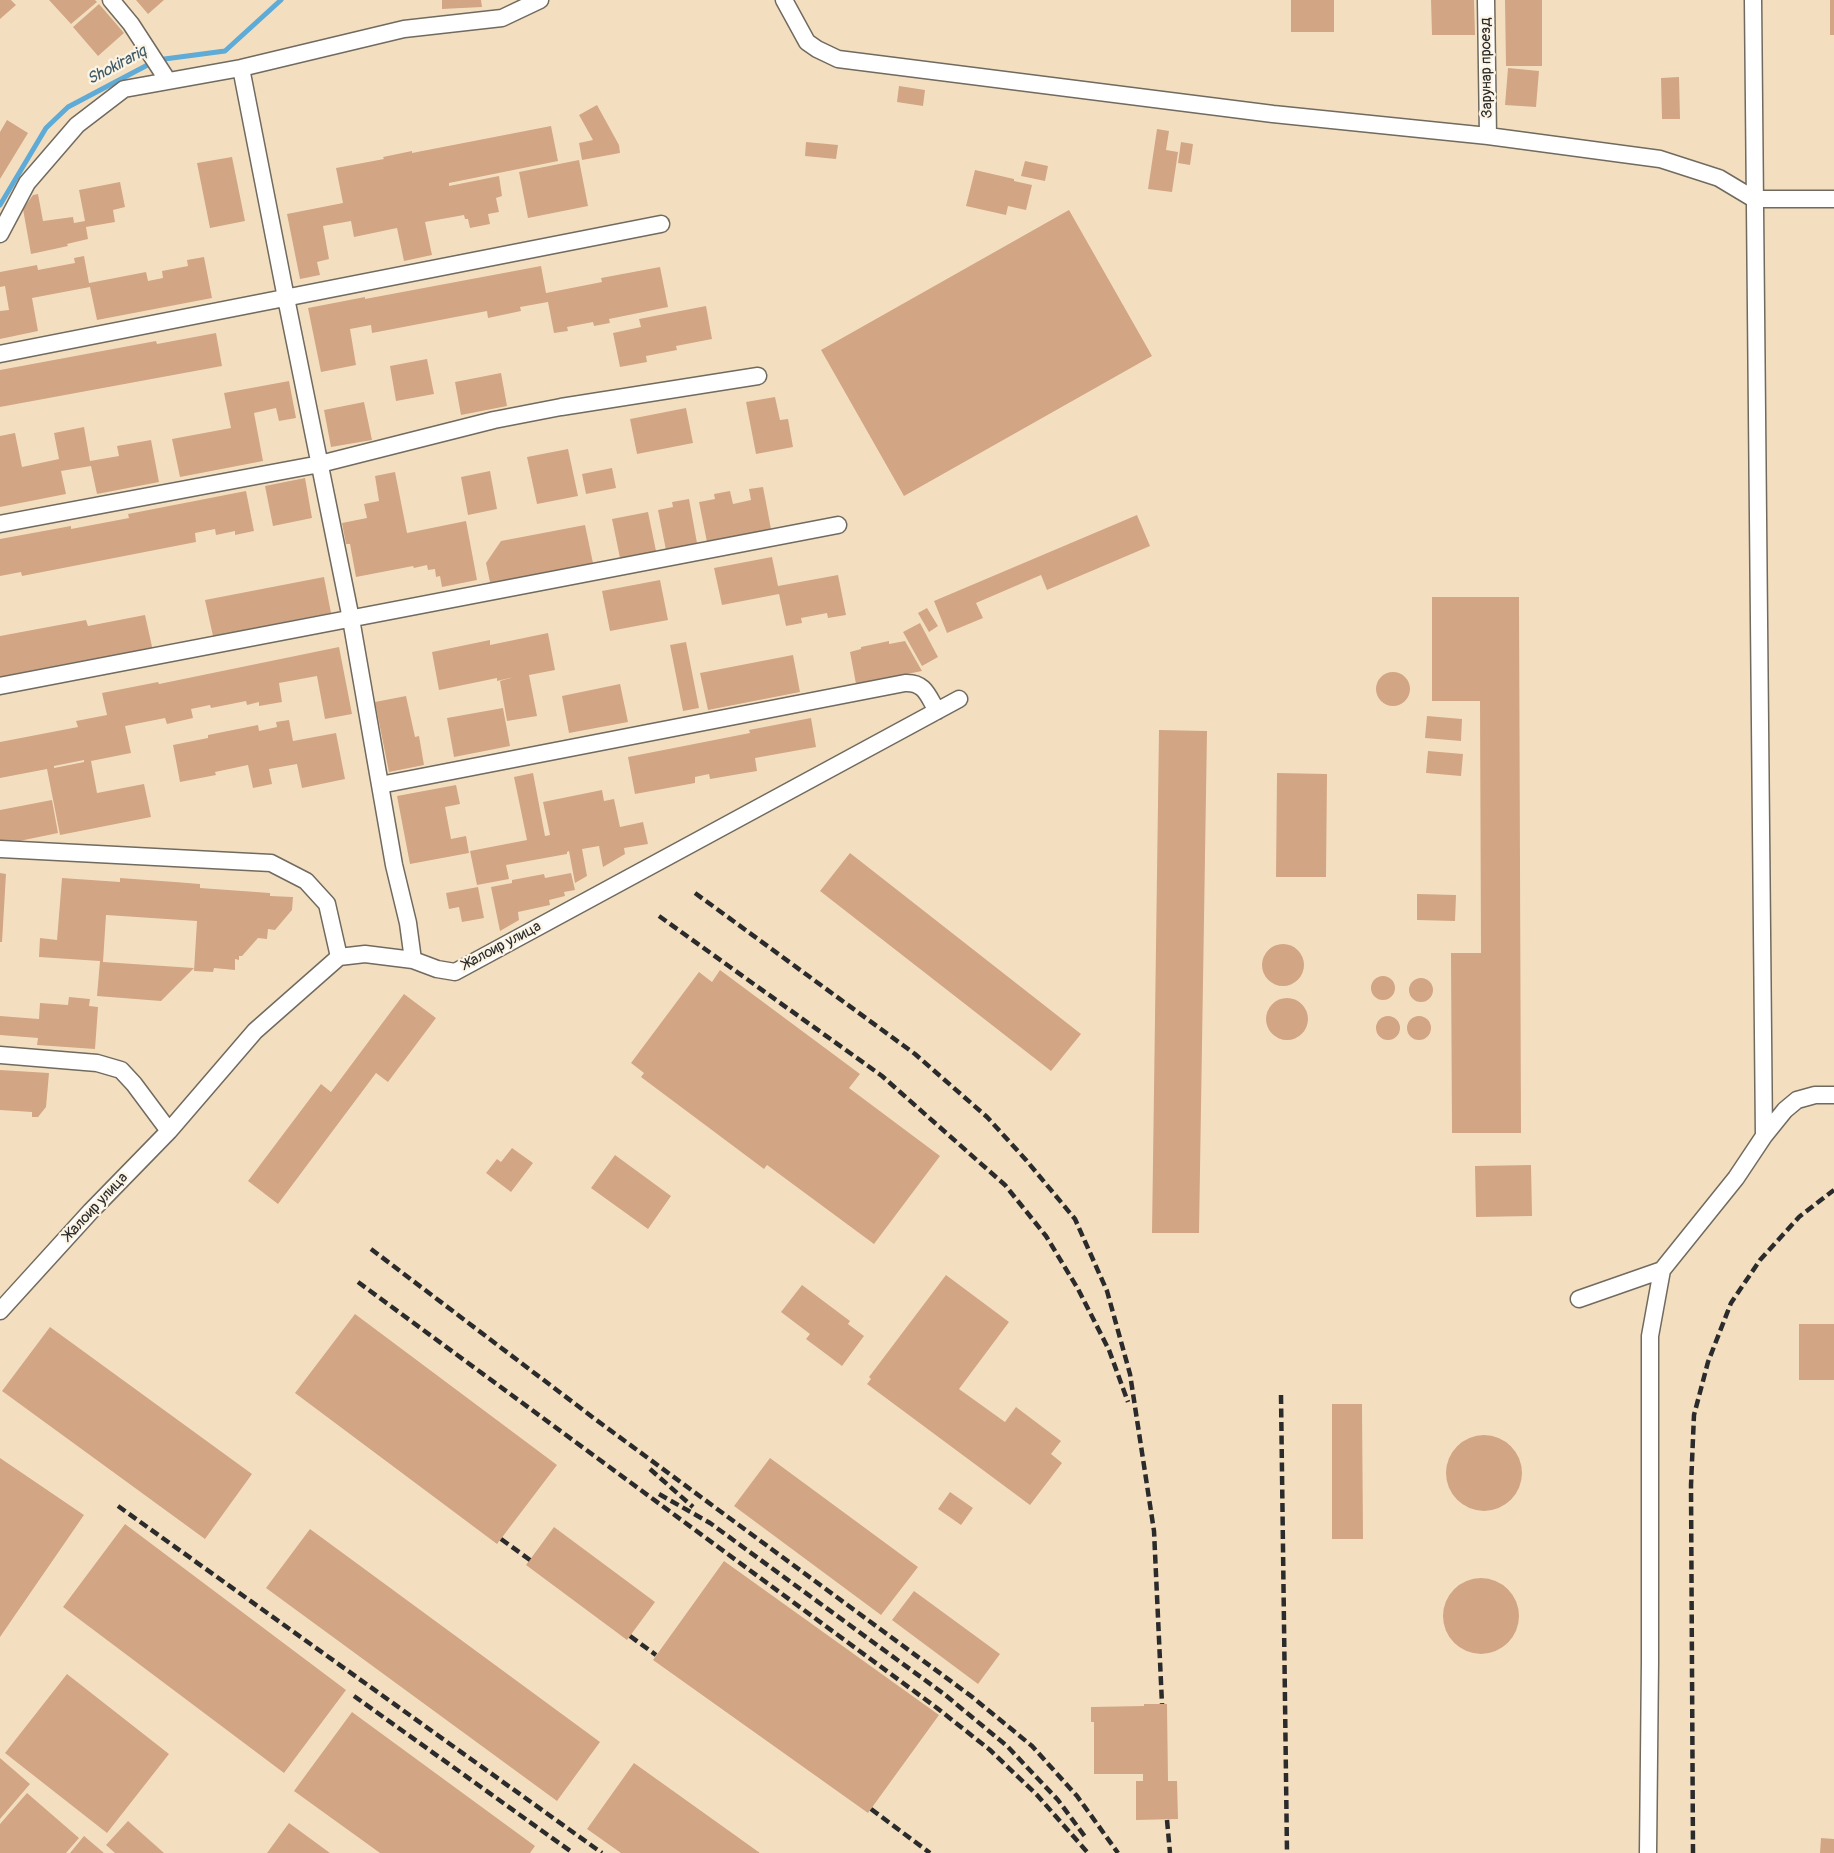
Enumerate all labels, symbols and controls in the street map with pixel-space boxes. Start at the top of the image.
street label: Зарунар проезд [1477,18,1497,118]
water label: Shokirariq [84,42,150,90]
street label: Жалоир улица [460,918,544,974]
street label: Жалоир улица [60,1169,132,1245]

